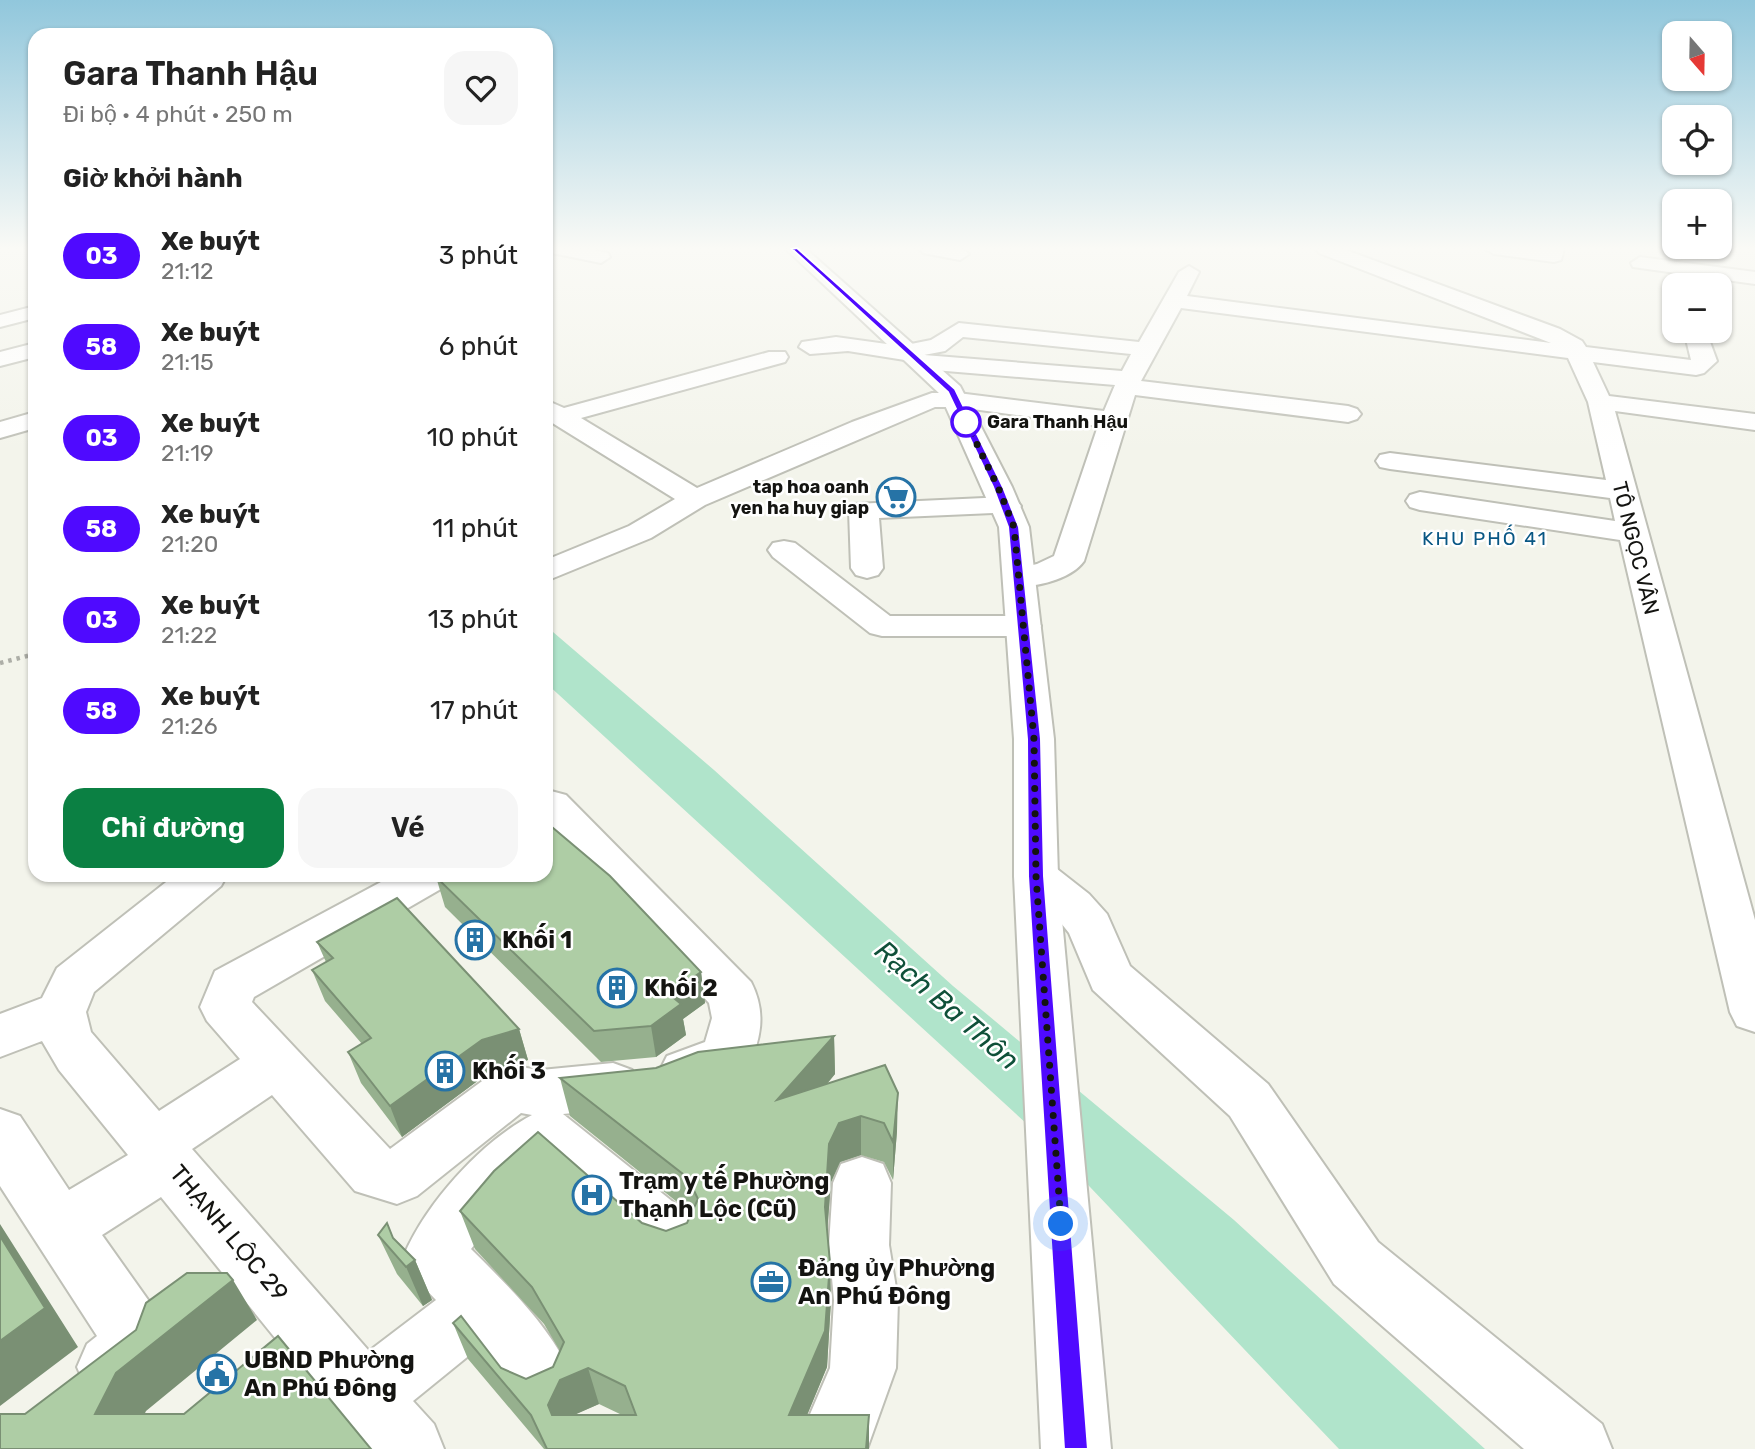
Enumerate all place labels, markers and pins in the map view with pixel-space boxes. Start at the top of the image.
marker: Gara Thanh Hậu [951,407,981,437]
place label: Gara Thanh Hậu [987,411,1128,433]
place label: tap hoa oanh yen ha huy giap [730,476,869,519]
supermarket icon: tap hoa oanh yen ha huy giap [875,476,917,518]
building icon: Khối 1 [454,919,496,961]
place label: Khối 1 [502,923,572,954]
building icon: Khối 2 [596,967,638,1009]
place label: Khối 2 [644,971,718,1002]
building icon: Khối 3 [424,1050,466,1092]
place label: Khối 3 [472,1054,546,1085]
place label: Trạm y tế Phường Thạnh Lộc (Cũ) [619,1164,829,1223]
hospital icon: Trạm y tế Phường Thạnh Lộc (Cũ) [571,1174,613,1216]
place label: Đảng ủy Phường An Phú Đông [798,1254,995,1310]
office icon: Đảng ủy Phường An Phú Đông [750,1261,792,1303]
place label: UBND Phường An Phú Đông [244,1346,415,1402]
public building icon: UBND Phường An Phú Đông [196,1353,238,1395]

